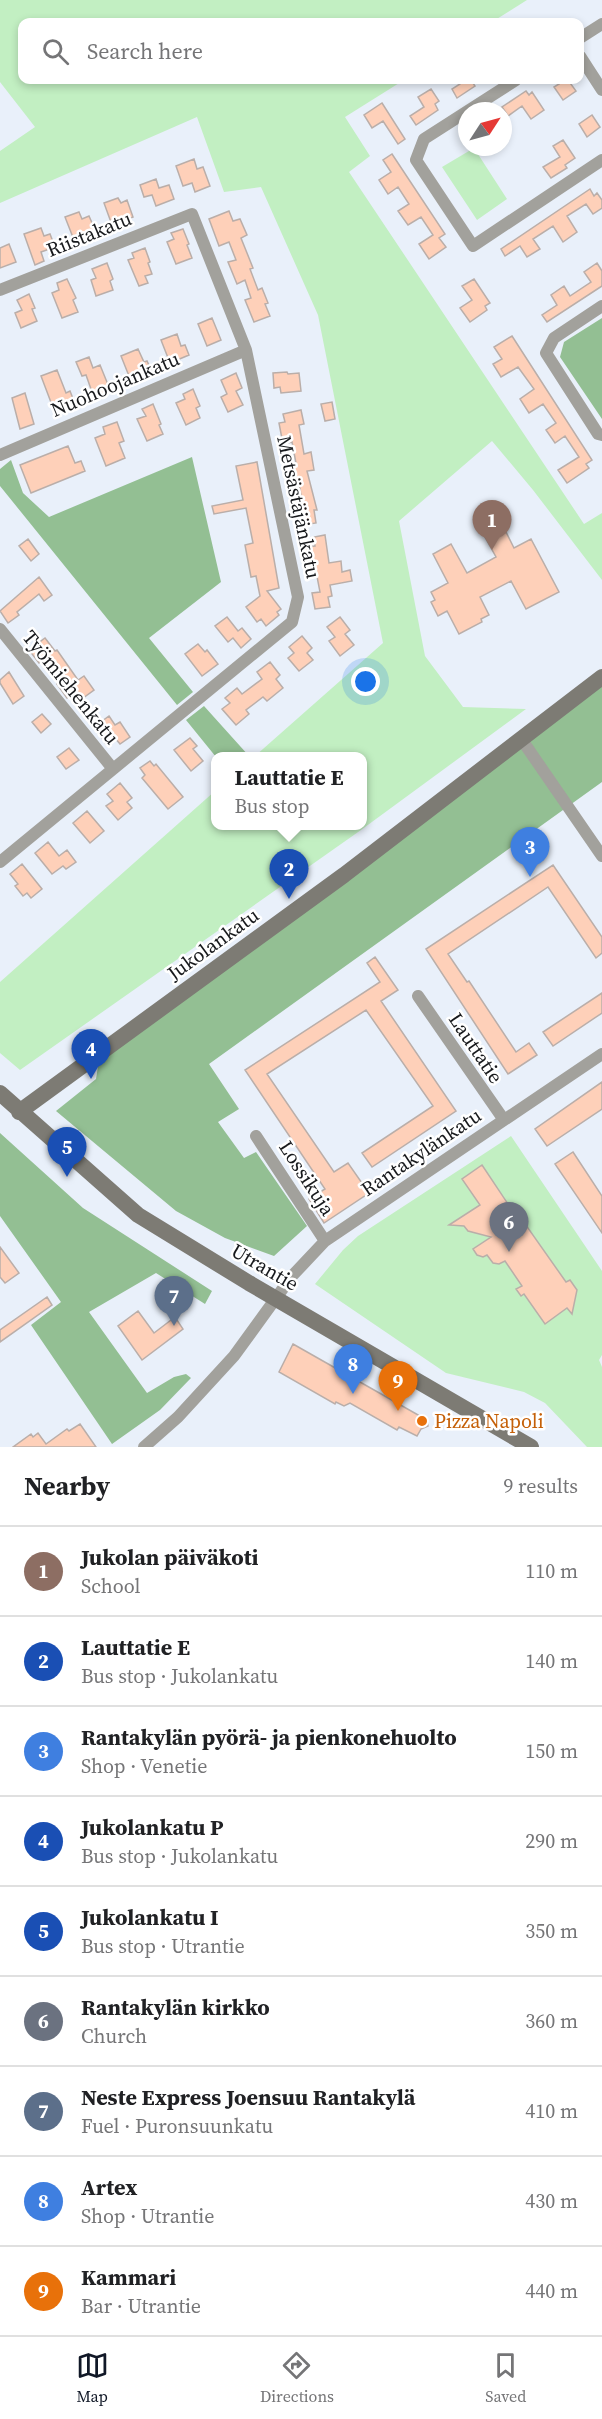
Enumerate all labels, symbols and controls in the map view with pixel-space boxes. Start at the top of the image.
search box [18,18,584,84]
icon: search [39,35,72,68]
text: Search here [87,36,203,66]
north arrow [458,102,512,156]
street label: Riistakatu [42,204,136,264]
street label: Nuohoojankatu [46,344,184,424]
street label: Metsästäjänkatu [270,433,328,581]
pin: 1 [472,500,512,550]
street label: Työmiehenkatu [16,624,126,750]
your location [351,667,380,696]
popup [211,752,367,830]
text: Lauttatie E [235,762,344,792]
text: Bus stop [235,792,309,820]
pin: 3 [510,828,550,877]
pin: 2 [270,850,308,899]
street label: Jukolankatu [161,901,265,987]
street label: Lauttatie [442,1007,510,1089]
pin: 4 [72,1030,110,1079]
street label: Rantakylänkatu [355,1101,487,1203]
pin: 5 [48,1128,86,1177]
street label: Lossikuja [272,1135,342,1222]
pin: 6 [490,1202,528,1252]
street label: Utrantie [226,1236,304,1298]
pin: 7 [154,1276,194,1326]
pin: 8 [334,1344,372,1394]
pin: 9 [378,1362,418,1411]
place label: Pizza Napoli [434,1407,544,1435]
marker: Pizza Napoli [415,1414,429,1428]
text: Nearby [24,1468,110,1504]
text: 9 results [503,1472,578,1500]
text: Jukolan päiväkoti [81,1542,258,1572]
text: 1 [38,1557,49,1585]
text: 110 m [525,1557,578,1585]
text: School [81,1572,141,1600]
text: Lauttatie E [81,1632,190,1662]
text: 2 [38,1647,49,1675]
text: 140 m [525,1647,578,1675]
text: Bus stop · Jukolankatu [81,1662,278,1690]
text: Rantakylän pyörä- ja pienkonehuolto [81,1722,457,1752]
text: 3 [38,1737,49,1765]
text: 150 m [525,1737,578,1765]
text: Shop · Venetie [81,1752,207,1780]
text: Jukolankatu P [81,1812,223,1842]
text: 4 [38,1827,49,1855]
text: 290 m [525,1827,578,1855]
text: Bus stop · Jukolankatu [81,1842,278,1870]
text: Jukolankatu I [81,1902,218,1932]
text: 5 [38,1917,49,1945]
text: 350 m [525,1917,578,1945]
text: Bus stop · Utrantie [81,1932,245,1960]
text: Rantakylän kirkko [81,1992,270,2022]
text: 6 [38,2007,49,2035]
text: 360 m [525,2007,578,2035]
text: Church [81,2022,147,2050]
text: Neste Express Joensuu Rantakylä [81,2082,415,2112]
text: 7 [38,2097,49,2125]
text: 410 m [525,2097,578,2125]
text: Fuel · Puronsuunkatu [81,2112,273,2140]
text: Artex [81,2172,137,2202]
text: 8 [38,2187,49,2215]
text: 430 m [525,2187,578,2215]
text: Shop · Utrantie [81,2202,214,2230]
text: Kammari [81,2262,176,2292]
text: 9 [38,2277,49,2305]
text: 440 m [525,2277,578,2305]
text: Bar · Utrantie [81,2292,201,2320]
tab: Map [76,2349,109,2407]
tab: Directions [260,2349,334,2407]
tab: Saved [485,2349,526,2407]

